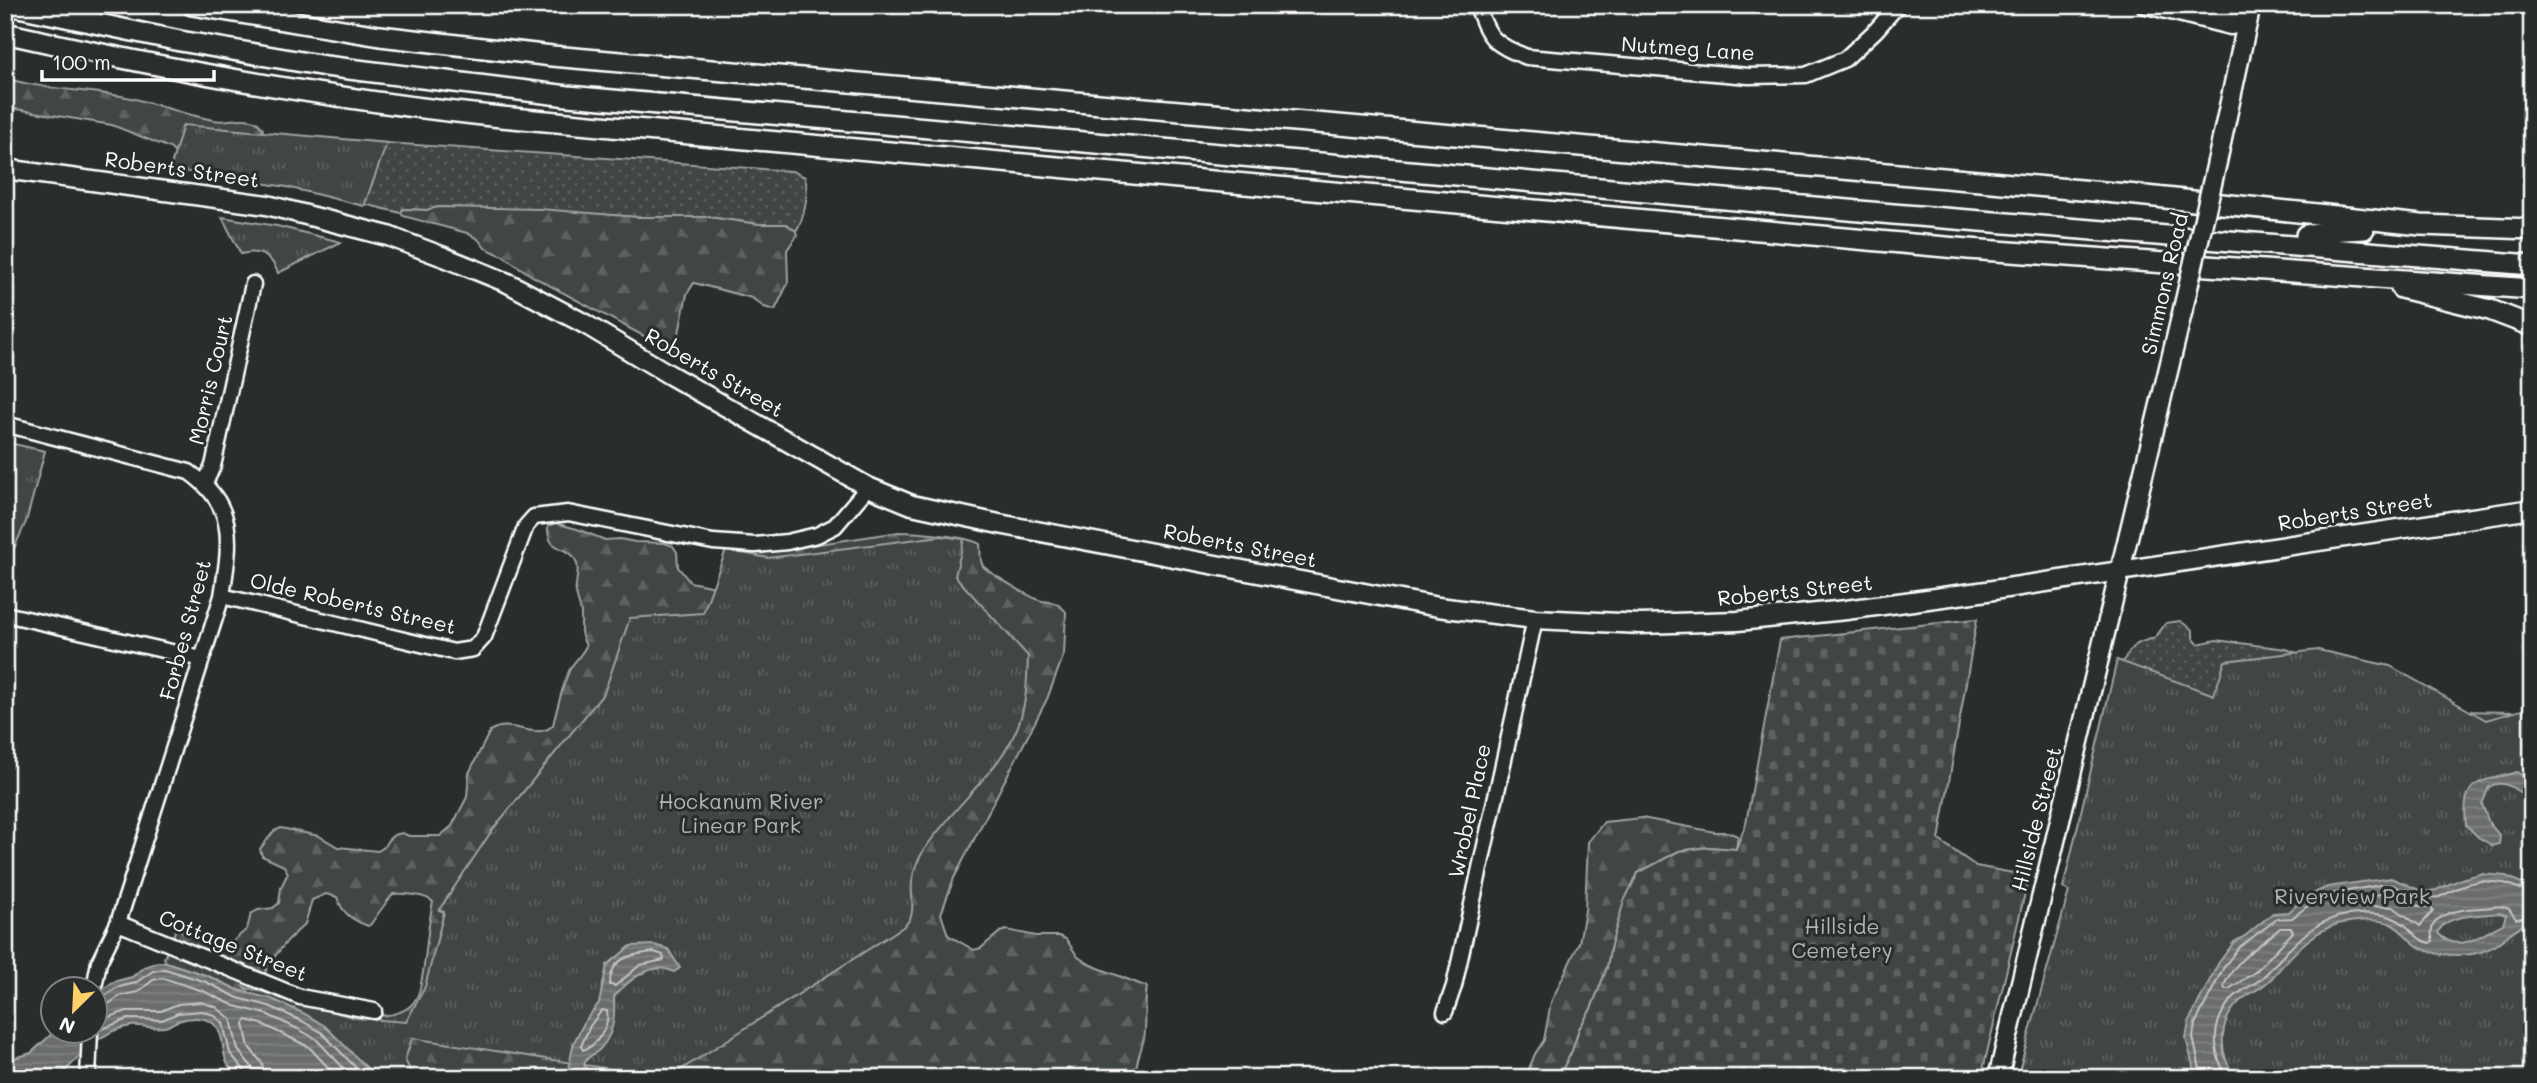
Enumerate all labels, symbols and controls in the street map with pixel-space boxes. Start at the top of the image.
street label: Nutmeg Lane [1621,29,1756,66]
scale bar [42,38,214,82]
text: 100 m [52,48,111,75]
street label: Roberts Street [103,144,261,193]
street label: Simmons Road [2134,210,2193,357]
street label: Morris Court [181,312,238,447]
street label: Roberts Street [641,321,789,422]
street label: Roberts Street [2276,485,2434,536]
street label: Roberts Street [1161,516,1319,573]
street label: Forbes Street [153,556,216,703]
street label: Olde Roberts Street [248,566,459,639]
street label: Roberts Street [1716,568,1874,611]
street label: Wrobel Place [1441,741,1496,880]
street label: Hillside Street [2004,743,2067,894]
park label: Hockanum River Linear Park [658,787,824,838]
park label: Riverview Park [2274,882,2430,909]
street label: Cottage Street [155,903,312,987]
park label: Hillside Cemetery [1791,912,1893,963]
north arrow [38,974,108,1044]
text: N [55,1012,79,1040]

